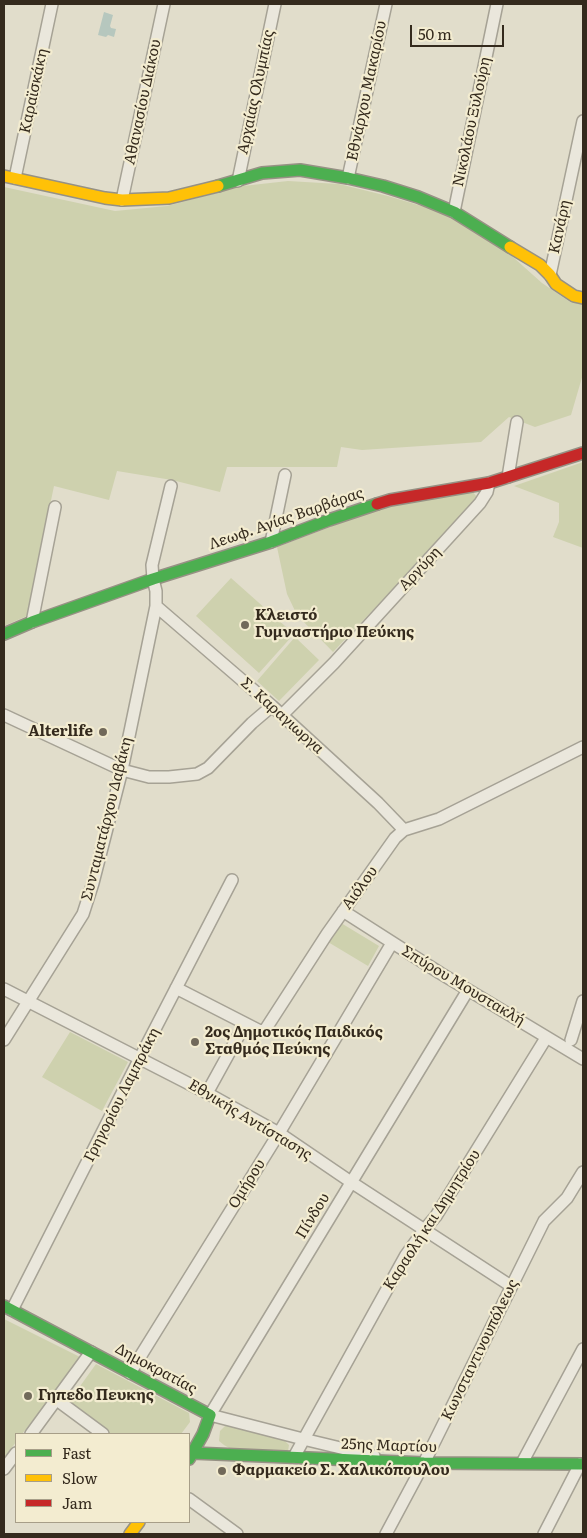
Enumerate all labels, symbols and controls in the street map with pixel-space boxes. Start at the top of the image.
scale bar [412,15,506,47]
street label: Εθνάρχου Μακαρίου [343,19,391,163]
text: 50 m [418,22,452,45]
street label: Αρχαίας Ολυμπίας [234,28,278,156]
street label: Αθανασίου Διάκου [121,38,165,166]
street label: Καραϊσκάκη [16,47,52,135]
street label: Νικολάου Ξυλούρη [449,55,495,189]
street label: Κανάρη [546,198,574,256]
street label: Λεωφ. Αγίας Βαρβάρας [206,484,366,554]
street label: Αργύρη [395,543,445,595]
place label: Κλειστό Γυμναστήριο Πεύκης [255,607,414,642]
marker: Κλειστό Γυμναστήριο Πεύκης [239,619,251,631]
street label: Σ. Καραγιωργα [237,674,327,758]
place label: Alterlife [28,723,93,741]
marker: Alterlife [97,726,109,738]
street label: Συνταματάρχου Δαβάκη [78,735,136,903]
street label: Αιόλου [338,863,382,913]
street label: Σπύρου Μουστακλή [398,942,528,1030]
place label: 2ος Δημοτικός Παιδικός Σταθμός Πεύκης [205,1024,383,1059]
street label: Γρηγορίου Λαμπράκη [80,1025,164,1165]
marker: 2ος Δημοτικός Παιδικός Σταθμός Πεύκης [189,1036,201,1048]
street label: Εθνικής Αντίστασης [185,1076,315,1164]
street label: Καραολή και Δημητρίου [380,1146,484,1294]
street label: Ομήρου [225,1156,269,1212]
street label: Πίνδου [292,1190,334,1242]
street label: Κωνσταντινουπόλεως [438,1276,522,1424]
street label: Δημοκρατίας [112,1340,200,1398]
place label: Γηπεδο Πευκης [38,1387,154,1405]
marker: Γηπεδο Πευκης [22,1390,34,1402]
legend [15,1433,190,1523]
street label: 25ης Μαρτίου [341,1435,437,1457]
text: Fast [62,1441,91,1464]
place label: Φαρμακείο Σ. Χαλικόπουλου [232,1462,450,1480]
marker: Φαρμακείο Σ. Χαλικόπουλου [216,1465,228,1477]
text: Slow [62,1466,97,1489]
text: Jam [62,1491,92,1514]

